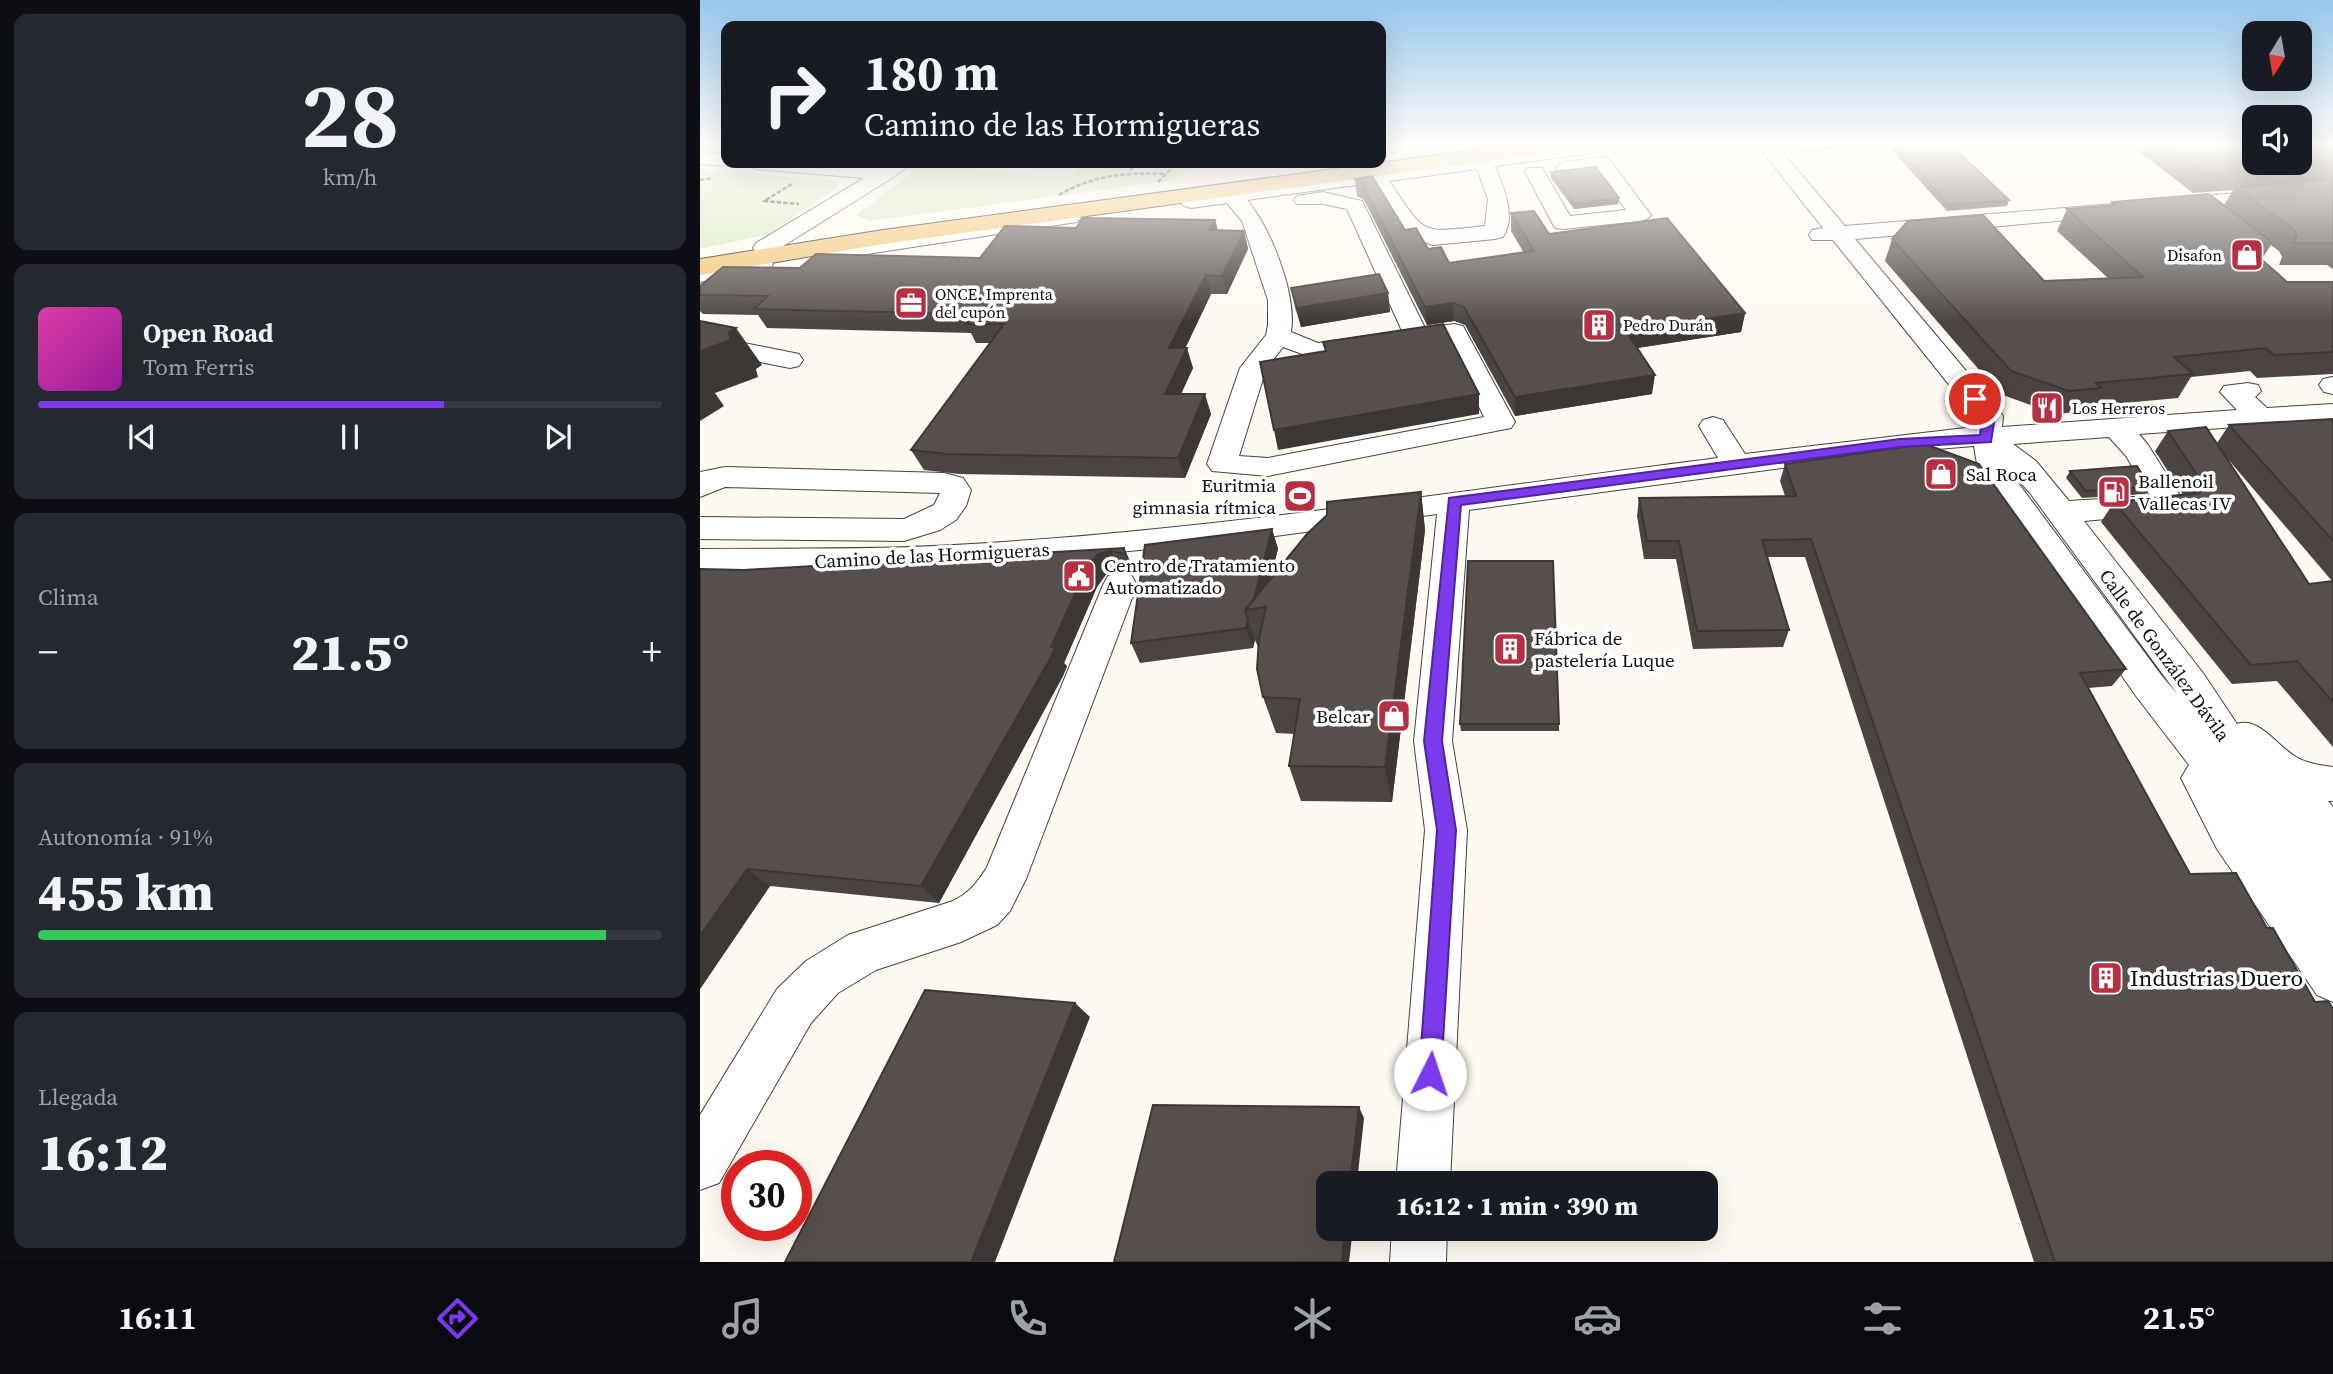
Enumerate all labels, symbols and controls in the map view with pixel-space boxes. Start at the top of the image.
north arrow [2242,21,2312,91]
map controls [2242,21,2312,175]
text: 180 m [864,39,999,106]
icon: right [749,49,840,140]
text: 28 [301,53,399,177]
text: Camino de las Hormigueras [864,103,1261,147]
button: sound [2242,105,2312,175]
text: km/h [323,161,377,193]
shop icon: Disafon [2228,236,2266,274]
place label: Disafon [2167,244,2222,266]
place label: ONCE. Imprenta del cupón [935,283,1054,323]
office icon: ONCE. Imprenta del cupón [892,284,930,322]
building icon: Pedro Durán [1580,306,1618,344]
place label: Pedro Durán [1623,314,1714,336]
text: Open Road [143,315,274,351]
text: Tom Ferris [143,351,254,383]
pin [1945,369,2005,429]
icon: arrive [1956,380,1994,418]
restaurant icon: Los Herreros [2028,389,2066,427]
place label: Los Herreros [2072,397,2165,419]
icon: previous [123,418,161,456]
icon: pause [331,418,369,456]
icon: next [539,418,577,456]
shop icon: Sal Roca [1922,455,1960,493]
place label: Sal Roca [1966,461,2037,487]
place label: Ballenoil Vallecas IV [2138,468,2232,516]
place label: Euritmia gimnasia rítmica [1133,472,1276,520]
fuel station icon: Ballenoil Vallecas IV [2095,473,2133,511]
sports icon: Euritmia gimnasia rítmica [1281,477,1319,515]
street label: Camino de las Hormigueras [814,536,1050,574]
place label: Centro de Tratamiento Automatizado [1104,552,1295,600]
public building icon: Centro de Tratamiento Automatizado [1060,557,1098,595]
street label: Calle de González Dávila [2094,564,2237,747]
text: Clima [38,581,99,613]
text: 21.5° [291,616,409,687]
place label: Fábrica de pastelería Luque [1534,625,1675,673]
text: − [38,626,58,678]
text: + [642,626,662,678]
building icon: Fábrica de pastelería Luque [1491,630,1529,668]
shop icon: Belcar [1375,697,1413,735]
place label: Belcar [1316,703,1370,729]
text: Autonomía · 91% [38,821,213,853]
text: 455 km [38,856,214,927]
building icon: Industrias Duero [2087,959,2125,997]
place label: Industrias Duero [2130,962,2303,994]
position arrow [1393,1037,1467,1111]
text: Llegada [38,1081,118,1113]
text: 16:12 [38,1116,168,1187]
speed limit sign: 30 [721,1150,812,1241]
text: 16:12 · 1 min · 390 m [1396,1188,1638,1224]
icon: directions [433,1294,482,1343]
icon: music [718,1294,767,1343]
icon: phone [1003,1294,1052,1343]
icon: climate [1288,1294,1337,1343]
icon: car [1573,1294,1622,1343]
icon: filters [1858,1294,1907,1343]
text: 16:11 [118,1296,197,1340]
text: 21.5° [2143,1296,2215,1340]

